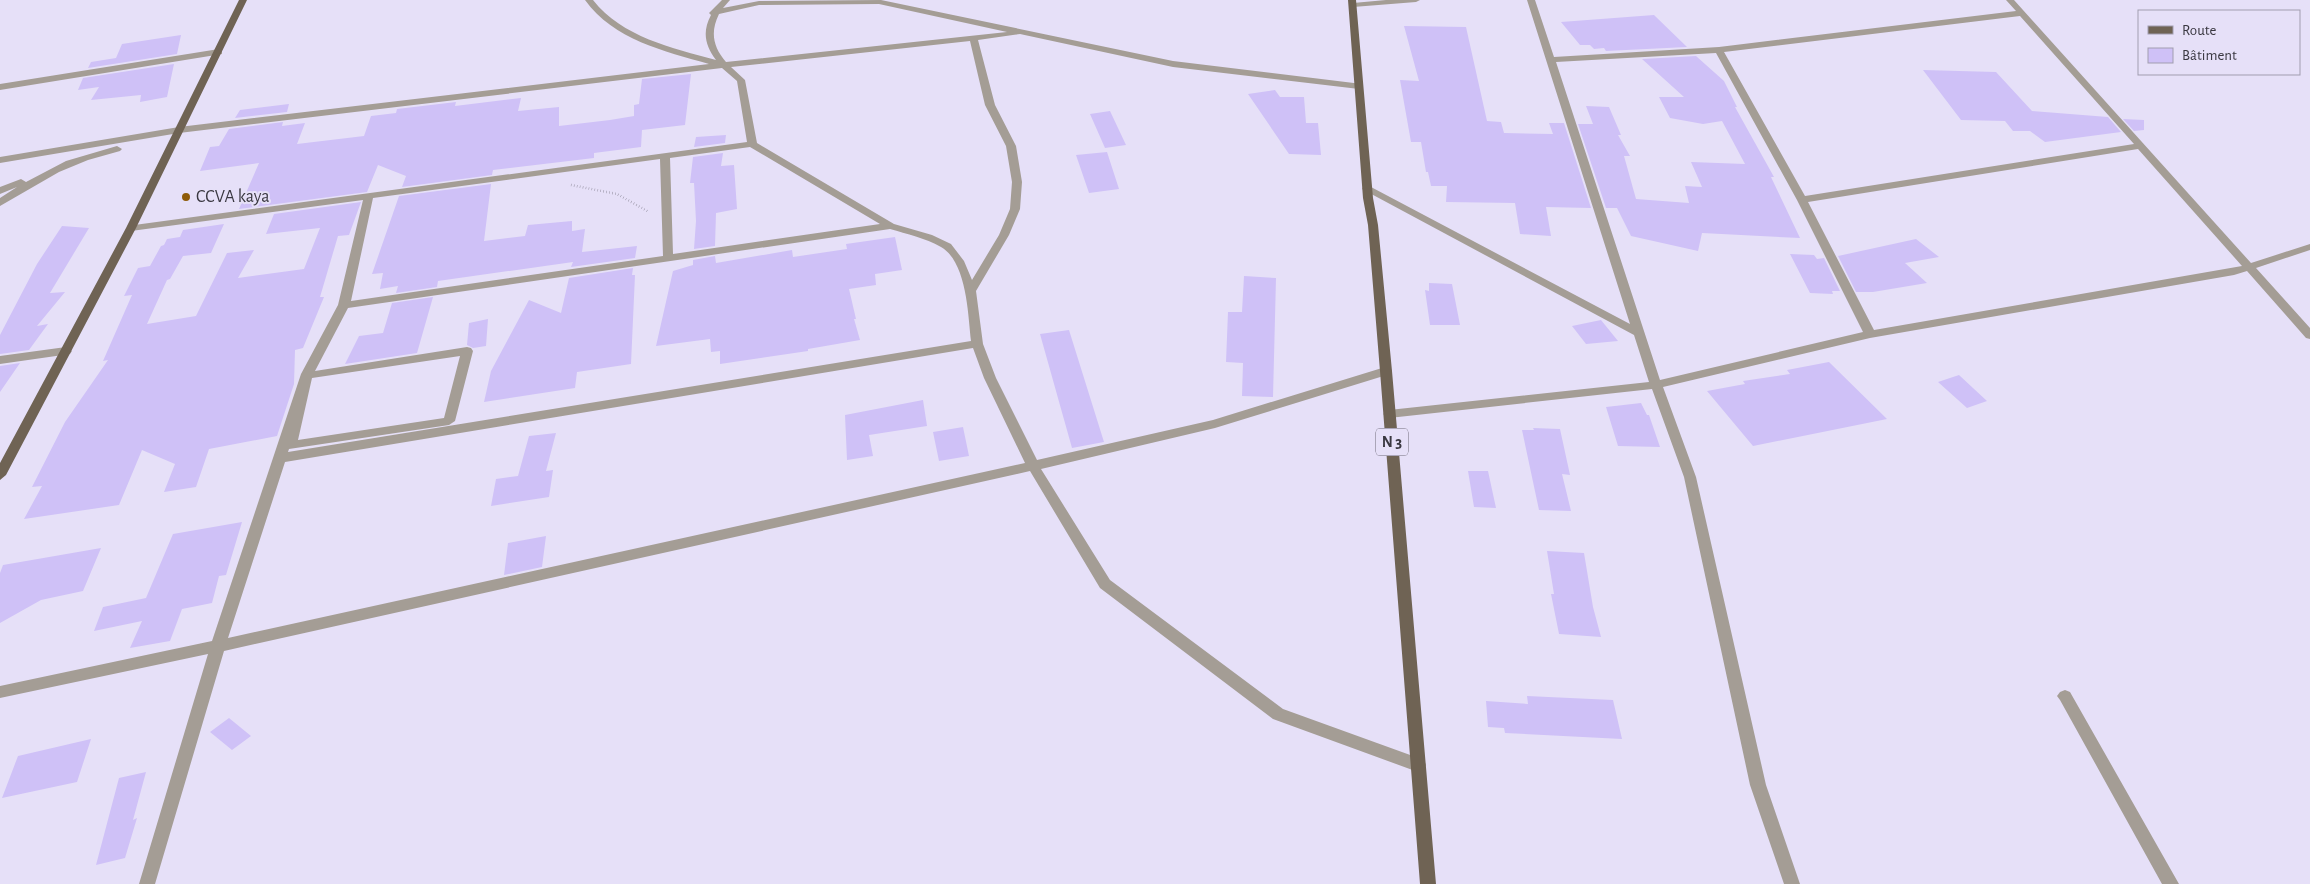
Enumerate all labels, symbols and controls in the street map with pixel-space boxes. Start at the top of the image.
legend [2138,10,2300,75]
text: Route [2182,23,2216,38]
text: Bâtiment [2182,48,2237,63]
place label: CCVA kaya [196,188,269,206]
marker: CCVA kaya [180,191,192,203]
road number: N 3 [1376,428,1408,456]

